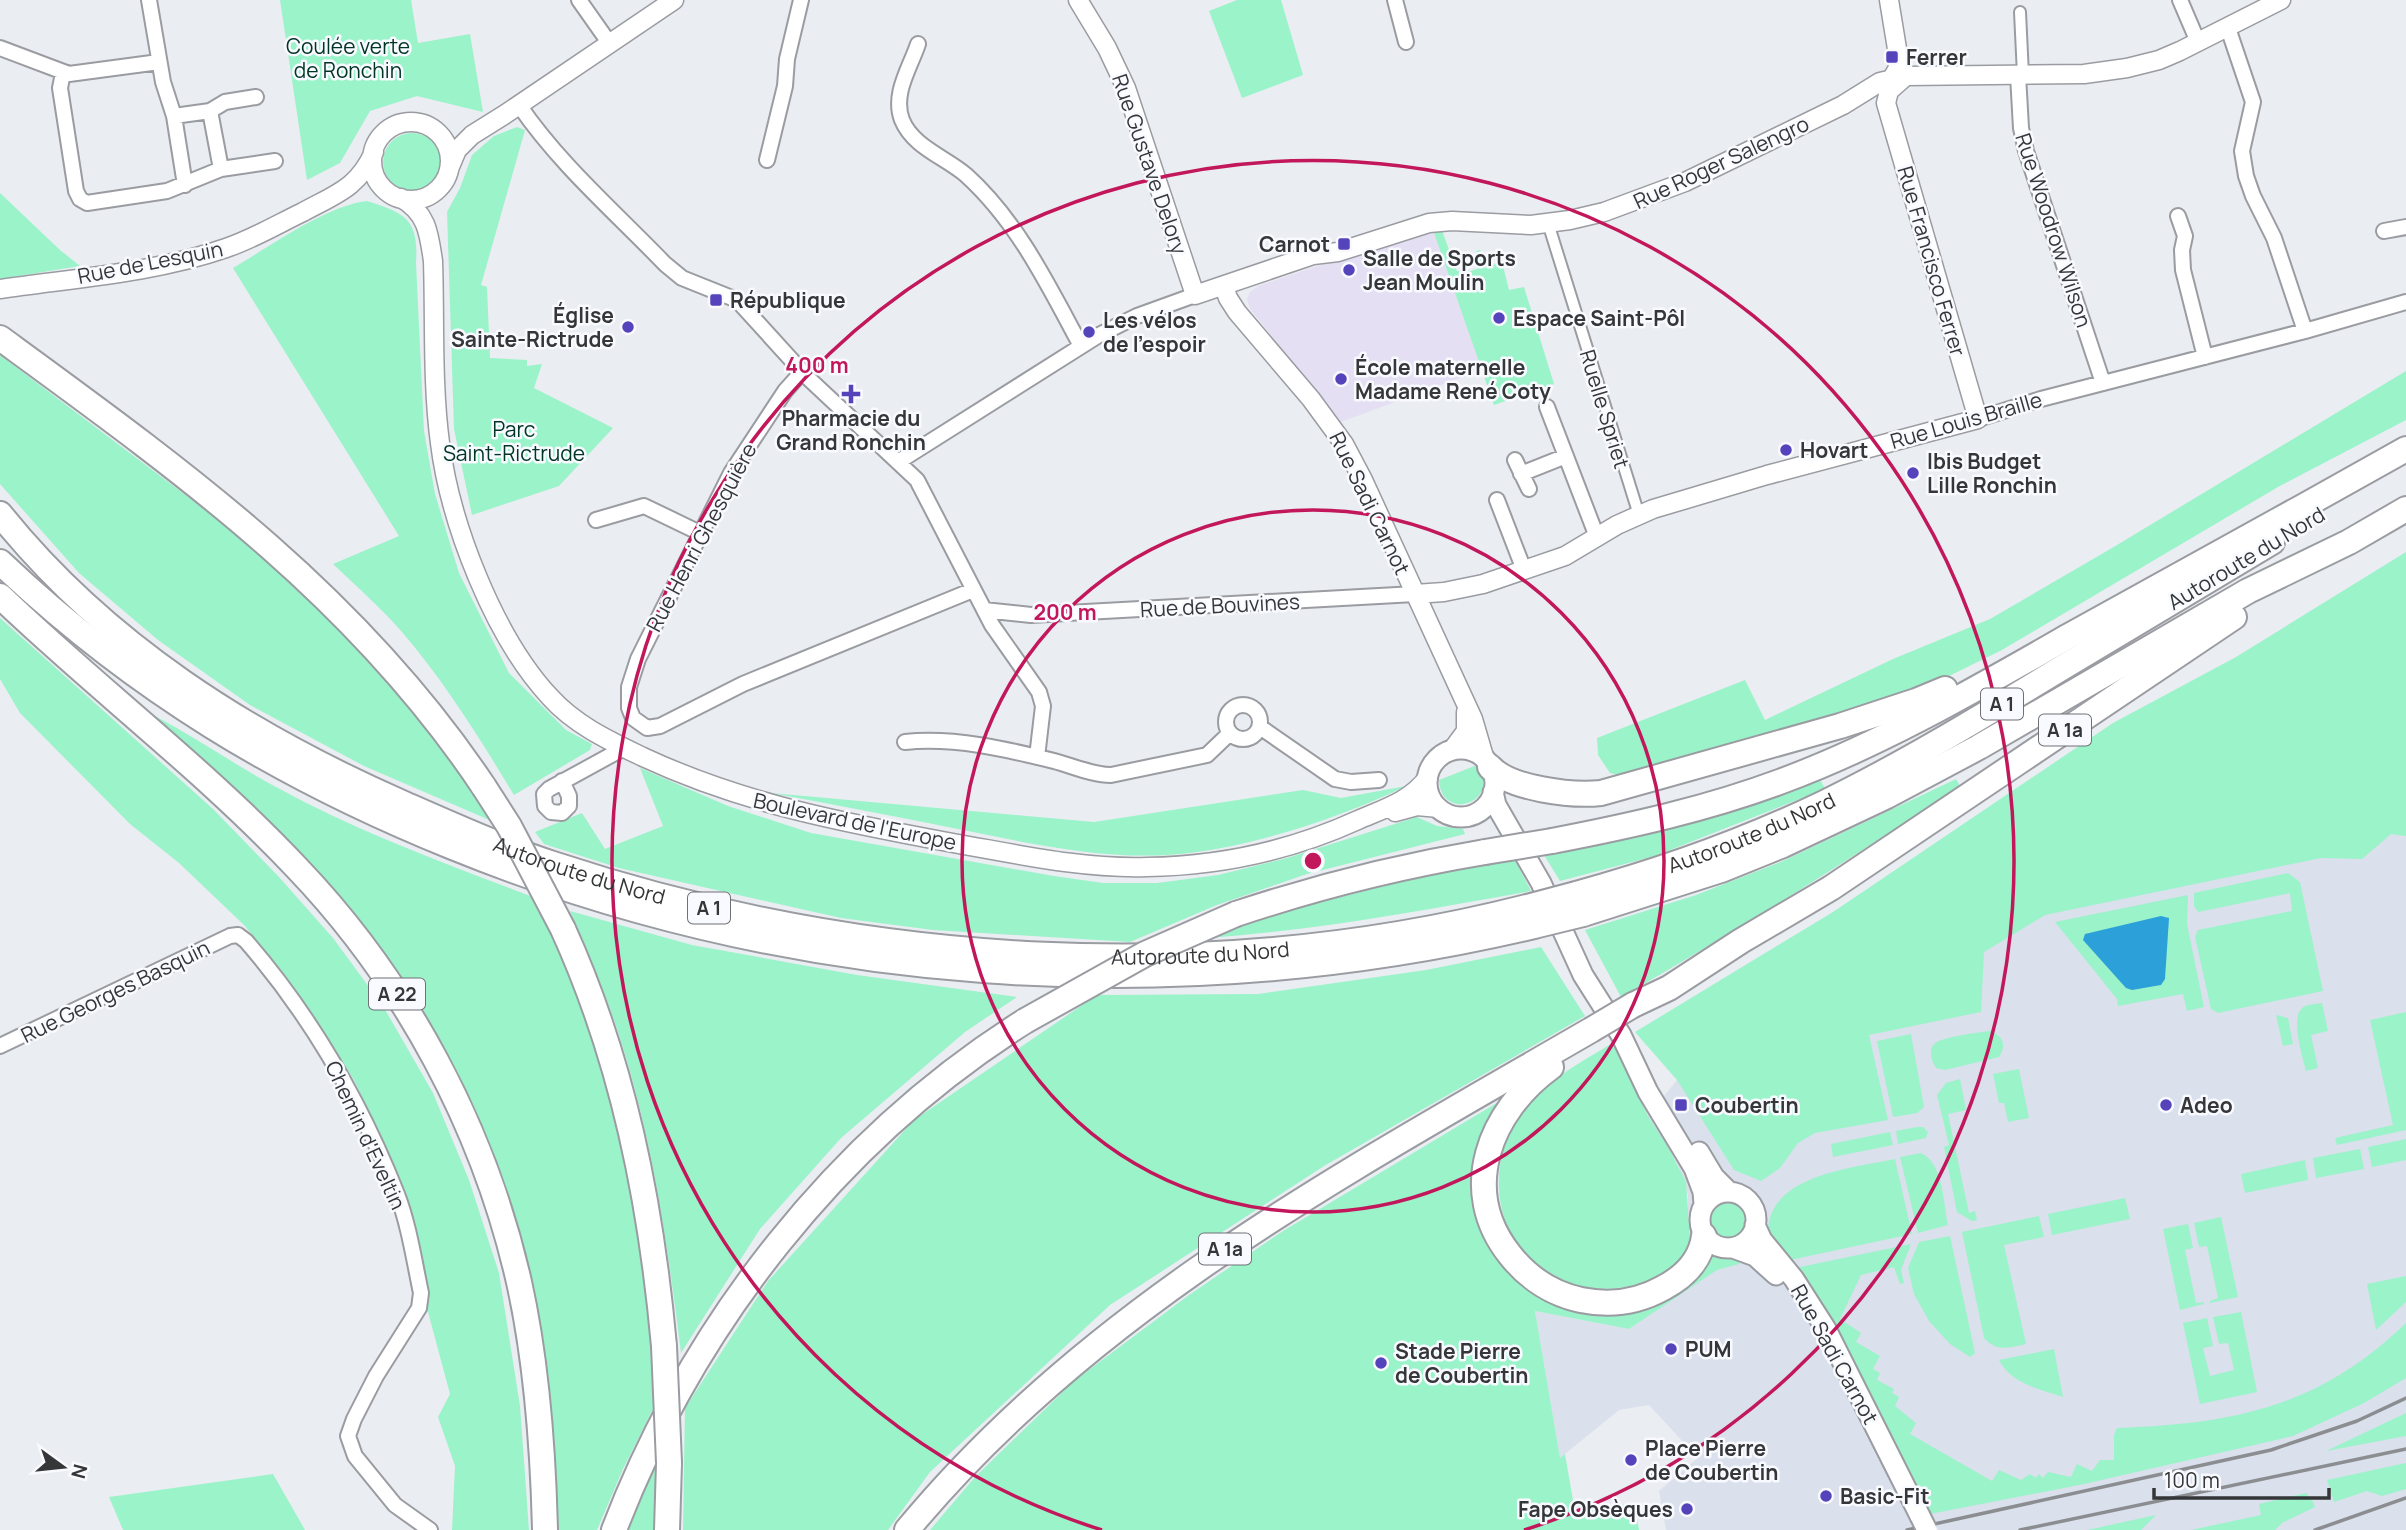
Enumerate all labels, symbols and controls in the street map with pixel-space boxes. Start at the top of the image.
park label: Coulée verte de Ronchin [286,32,410,84]
place label: Ferrer [1906,43,1967,71]
marker: Ferrer [1884,49,1900,65]
street label: Rue Gustave Delory [1106,70,1194,258]
street label: Rue Roger Salengro [1629,109,1813,215]
street label: Rue Woodrow Wilson [2009,129,2099,331]
street label: Rue Francisco Ferrer [1891,163,1973,360]
place label: Carnot [1259,230,1330,258]
street label: Rue de Lesquin [75,234,225,290]
marker: Carnot [1336,236,1352,252]
place label: Salle de Sports Jean Moulin [1363,244,1516,296]
marker: Salle de Sports Jean Moulin [1341,262,1357,278]
place label: République [730,286,846,314]
marker: République [708,292,724,308]
place label: Église Sainte-Rictrude [451,301,614,353]
place label: Espace Saint-Pôl [1513,304,1685,332]
place label: Les vélos de l'espoir [1103,306,1206,358]
marker: Espace Saint-Pôl [1491,310,1507,326]
marker: Église Sainte-Rictrude [620,319,636,335]
marker: Les vélos de l'espoir [1081,324,1097,340]
street label: Ruelle Spriet [1574,346,1636,472]
text: 400 m [785,351,849,379]
place label: École maternelle Madame René Coty [1355,353,1551,405]
marker: École maternelle Madame René Coty [1333,371,1349,387]
street label: Rue Louis Braille [1887,385,2045,455]
marker: Pharmacie du Grand Ronchin [843,386,859,402]
place label: Pharmacie du Grand Ronchin [776,404,926,456]
park label: Parc Saint-Rictrude [443,415,585,467]
street label: Rue Sadi Carnot [1323,427,1417,579]
place label: Hovart [1800,436,1868,464]
street label: Rue Henri Ghesquière [639,438,763,636]
marker: Hovart [1778,442,1794,458]
place label: Ibis Budget Lille Ronchin [1927,447,2057,499]
marker: Ibis Budget Lille Ronchin [1905,465,1921,481]
street label: Autoroute du Nord [2162,500,2330,616]
street label: Rue de Bouvines [1139,587,1301,623]
text: 200 m [1033,598,1097,626]
road number: A 1 [1981,688,2023,720]
road number: A 1a [2039,715,2091,746]
street label: Boulevard de l'Europe [751,786,959,856]
street label: Autoroute du Nord [1664,786,1840,879]
street label: Autoroute du Nord [489,830,668,911]
centre of rings [1301,849,1325,873]
road number: A 1 [688,893,730,924]
street label: Rue Georges Basquin [16,933,214,1049]
street label: Autoroute du Nord [1111,934,1291,971]
road number: A 22 [369,978,425,1010]
street label: Chemin d'Eveltin [319,1056,413,1214]
place label: Coubertin [1695,1091,1799,1119]
place label: Adeo [2180,1091,2233,1119]
marker: Coubertin [1673,1097,1689,1113]
marker: Adeo [2158,1097,2174,1113]
road number: A 1a [1199,1233,1251,1264]
street label: Rue Sadi Carnot [1785,1279,1885,1429]
place label: PUM [1685,1335,1731,1363]
place label: Stade Pierre de Coubertin [1395,1337,1529,1389]
marker: PUM [1663,1341,1679,1357]
marker: Stade Pierre de Coubertin [1373,1355,1389,1371]
north arrow [28,1432,98,1502]
place label: Place Pierre de Coubertin [1645,1434,1779,1486]
marker: Place Pierre de Coubertin [1623,1452,1639,1468]
scale bar [2154,1456,2329,1500]
text: N [65,1461,94,1481]
text: 100 m [2164,1466,2220,1494]
place label: Basic-Fit [1840,1482,1930,1510]
marker: Basic-Fit [1818,1488,1834,1504]
place label: Fape Obsèques [1518,1495,1673,1523]
marker: Fape Obsèques [1679,1501,1695,1517]

